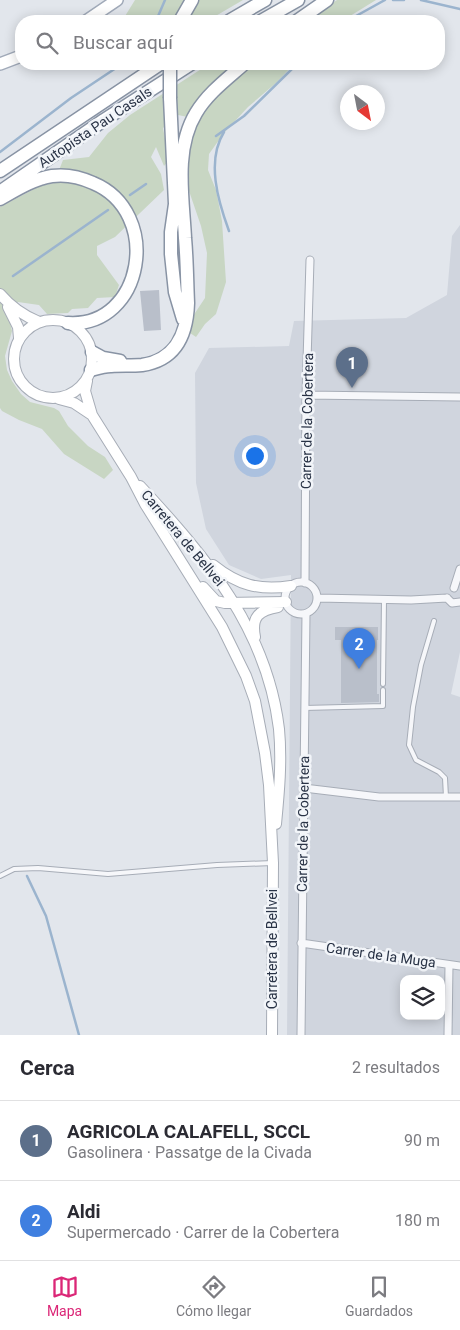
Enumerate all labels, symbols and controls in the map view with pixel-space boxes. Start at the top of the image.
search box [15,15,445,70]
icon: search [33,29,61,57]
text: Buscar aquí [73,31,173,54]
street label: Autopista Pau Casals [35,83,155,171]
north arrow [340,85,385,130]
pin: 1 [336,347,368,388]
street label: Carrer de la Cobertera [298,353,316,489]
your location [242,443,268,469]
street label: Carretera de Bellvei [138,487,228,589]
pin: 2 [343,628,375,669]
street label: Carrer de la Cobertera [294,756,312,892]
street label: Carretera de Bellvei [264,889,280,1009]
street label: Carrer de la Muga [325,939,437,971]
map controls [400,975,445,1020]
button: layers [400,975,445,1020]
text: Cerca [20,1056,75,1080]
text: 2 resultados [352,1058,440,1077]
text: AGRICOLA CALAFELL, SCCL [67,1120,310,1143]
text: 1 [31,1131,41,1150]
text: 90 m [404,1131,440,1150]
text: Gasolinera · Passatge de la Civada [67,1143,312,1162]
text: Aldi [67,1200,101,1223]
text: 2 [31,1211,41,1230]
text: 180 m [395,1211,440,1230]
text: Supermercado · Carrer de la Cobertera [67,1223,339,1242]
tab: Mapa [47,1273,82,1319]
tab: Cómo llegar [176,1273,251,1319]
tab: Guardados [345,1273,413,1319]

